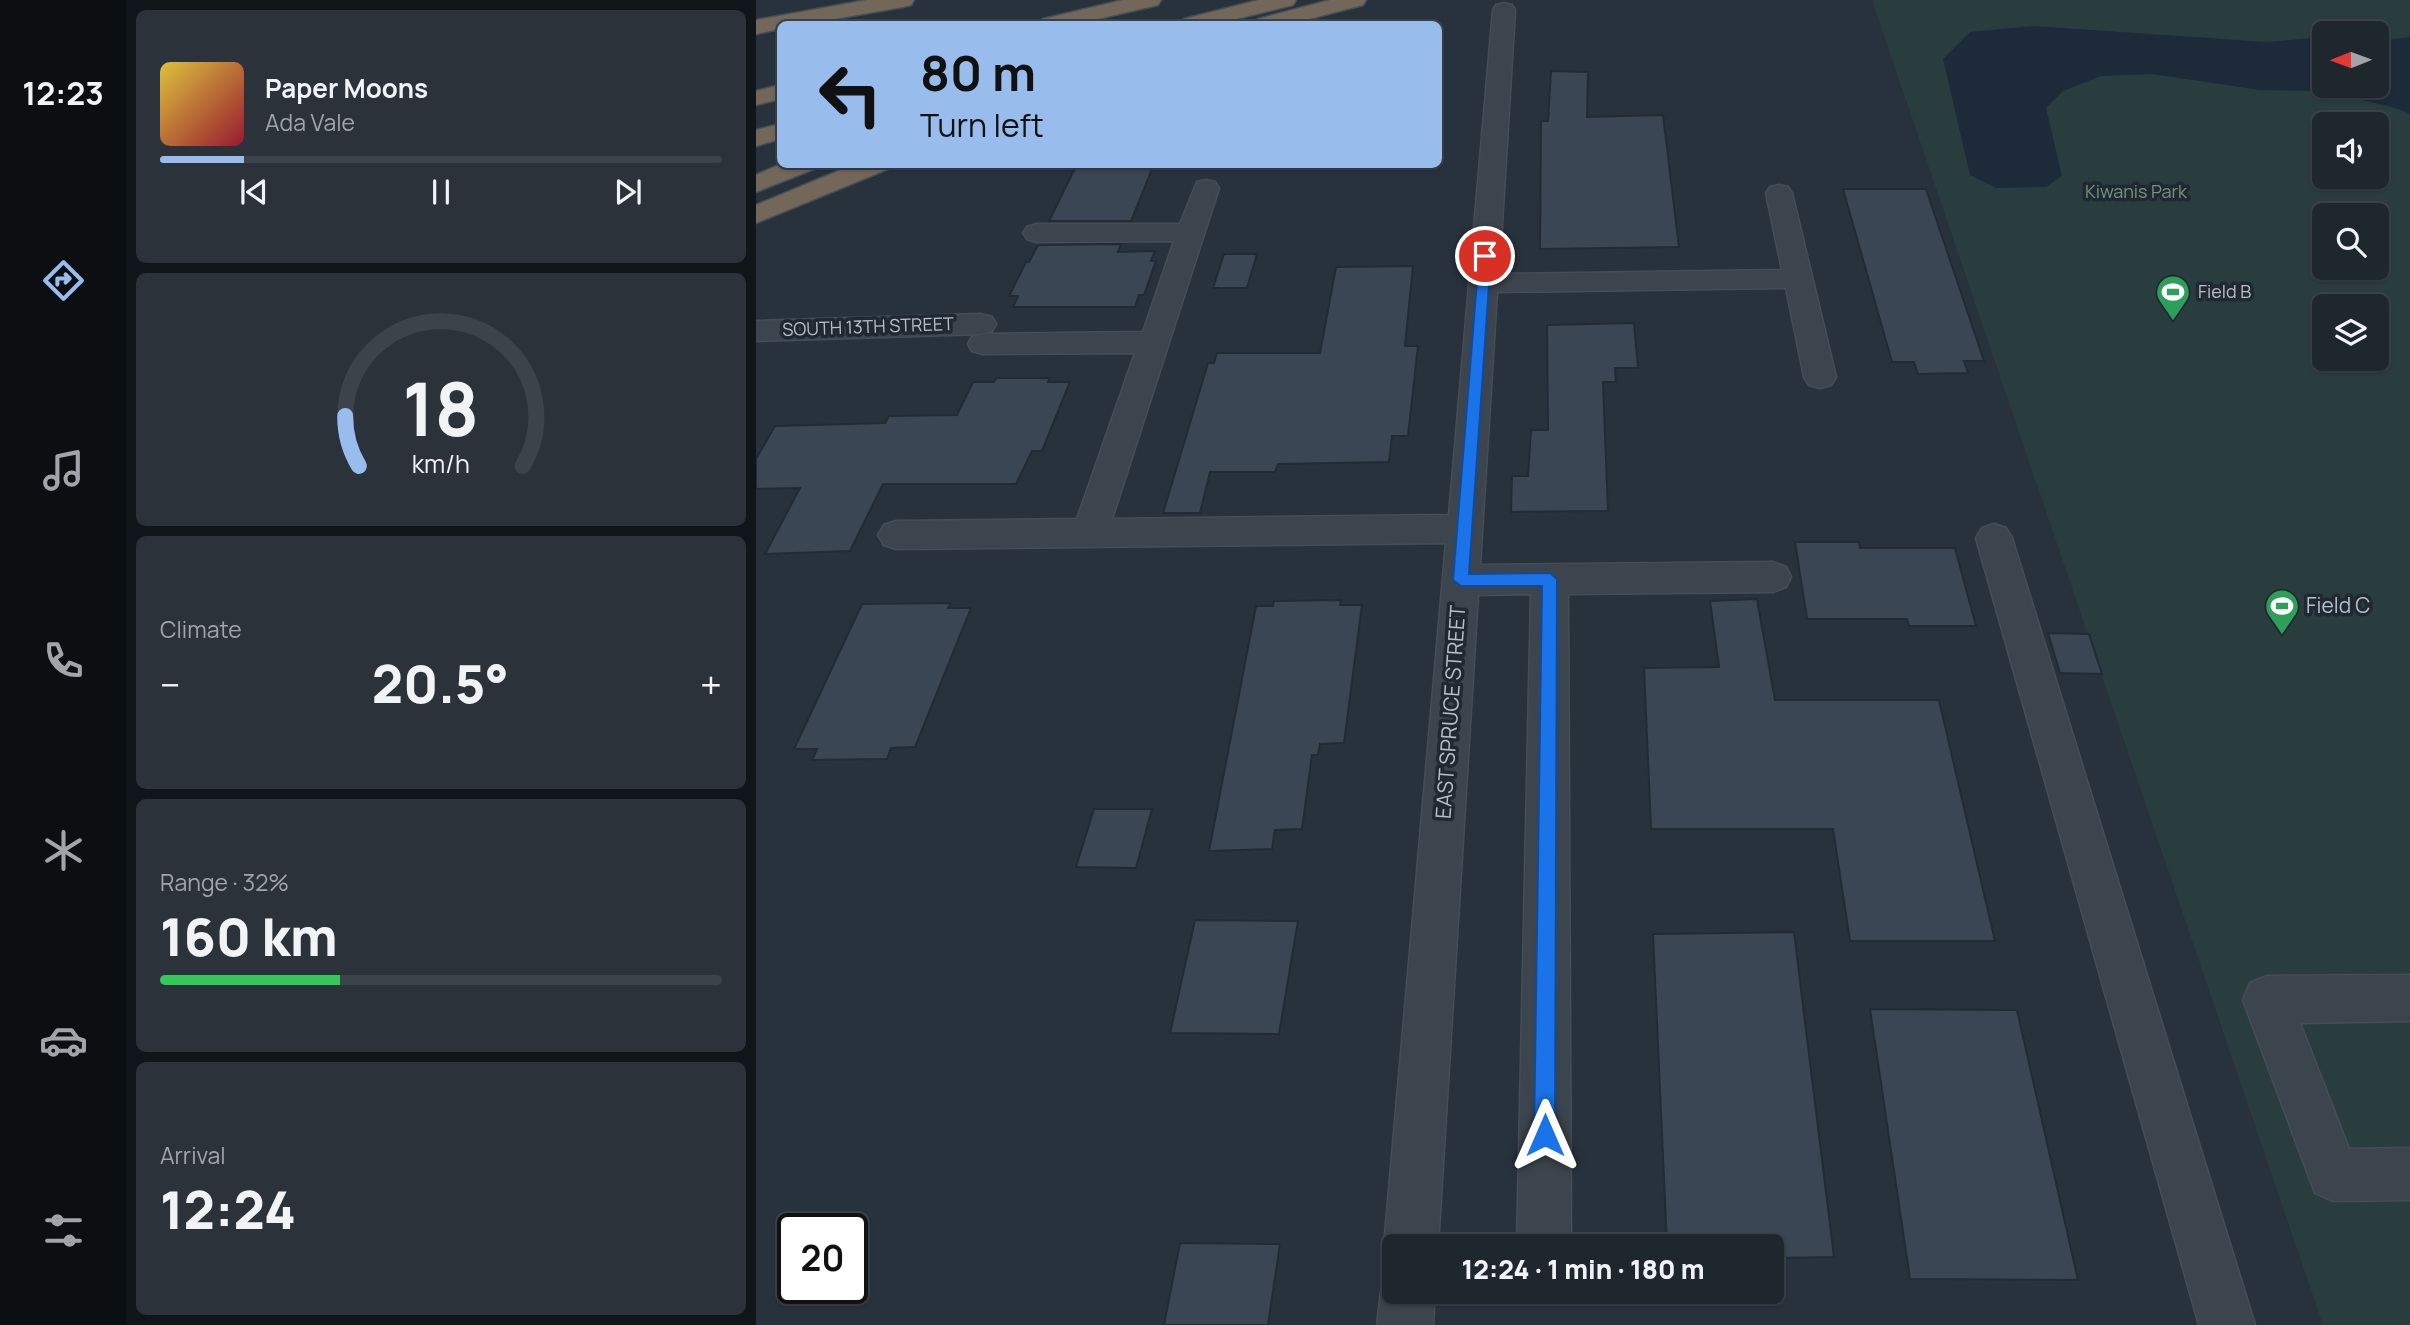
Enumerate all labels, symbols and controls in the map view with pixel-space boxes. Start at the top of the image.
north arrow [2312,21,2389,98]
map controls [2312,21,2389,371]
text: 80 m [920,39,1036,106]
icon: left [805,49,896,140]
text: Paper Moons [265,70,428,106]
text: 12:23 [22,71,104,115]
text: Turn left [920,103,1044,147]
text: Ada Vale [265,106,355,138]
button: sound [2312,112,2389,189]
icon: previous [235,173,273,211]
icon: pause [422,173,460,211]
icon: next [609,173,647,211]
park label: Kiwanis Park [2085,179,2188,203]
button: search [2312,203,2389,280]
pin [1455,226,1515,286]
icon: arrive [1466,237,1504,275]
icon: directions [39,256,88,305]
sports icon: Field B [2154,273,2192,322]
place label: Field B [2198,279,2251,303]
button: layers [2312,294,2389,371]
street label: SOUTH 13TH STREET [782,311,954,341]
text: 18 [403,358,479,458]
text: km/h [412,445,470,480]
icon: music [39,446,88,495]
sports icon: Field C [2263,587,2301,636]
place label: Field C [2306,591,2370,619]
street label: EAST SPRUCE STREET [1429,604,1471,820]
text: Climate [160,613,242,645]
icon: phone [39,636,88,685]
text: 20.5° [372,648,509,719]
text: − [160,658,181,710]
text: + [700,658,722,710]
icon: climate [39,826,88,875]
text: Range · 32% [160,866,289,898]
text: 160 km [160,901,338,972]
icon: car [39,1016,88,1065]
position arrow [1508,1098,1582,1172]
text: Arrival [160,1139,226,1171]
text: 12:24 [160,1174,296,1245]
icon: filters [39,1206,88,1255]
speed limit sign: 20 [777,1213,868,1304]
text: 12:24 · 1 min · 180 m [1462,1251,1704,1287]

